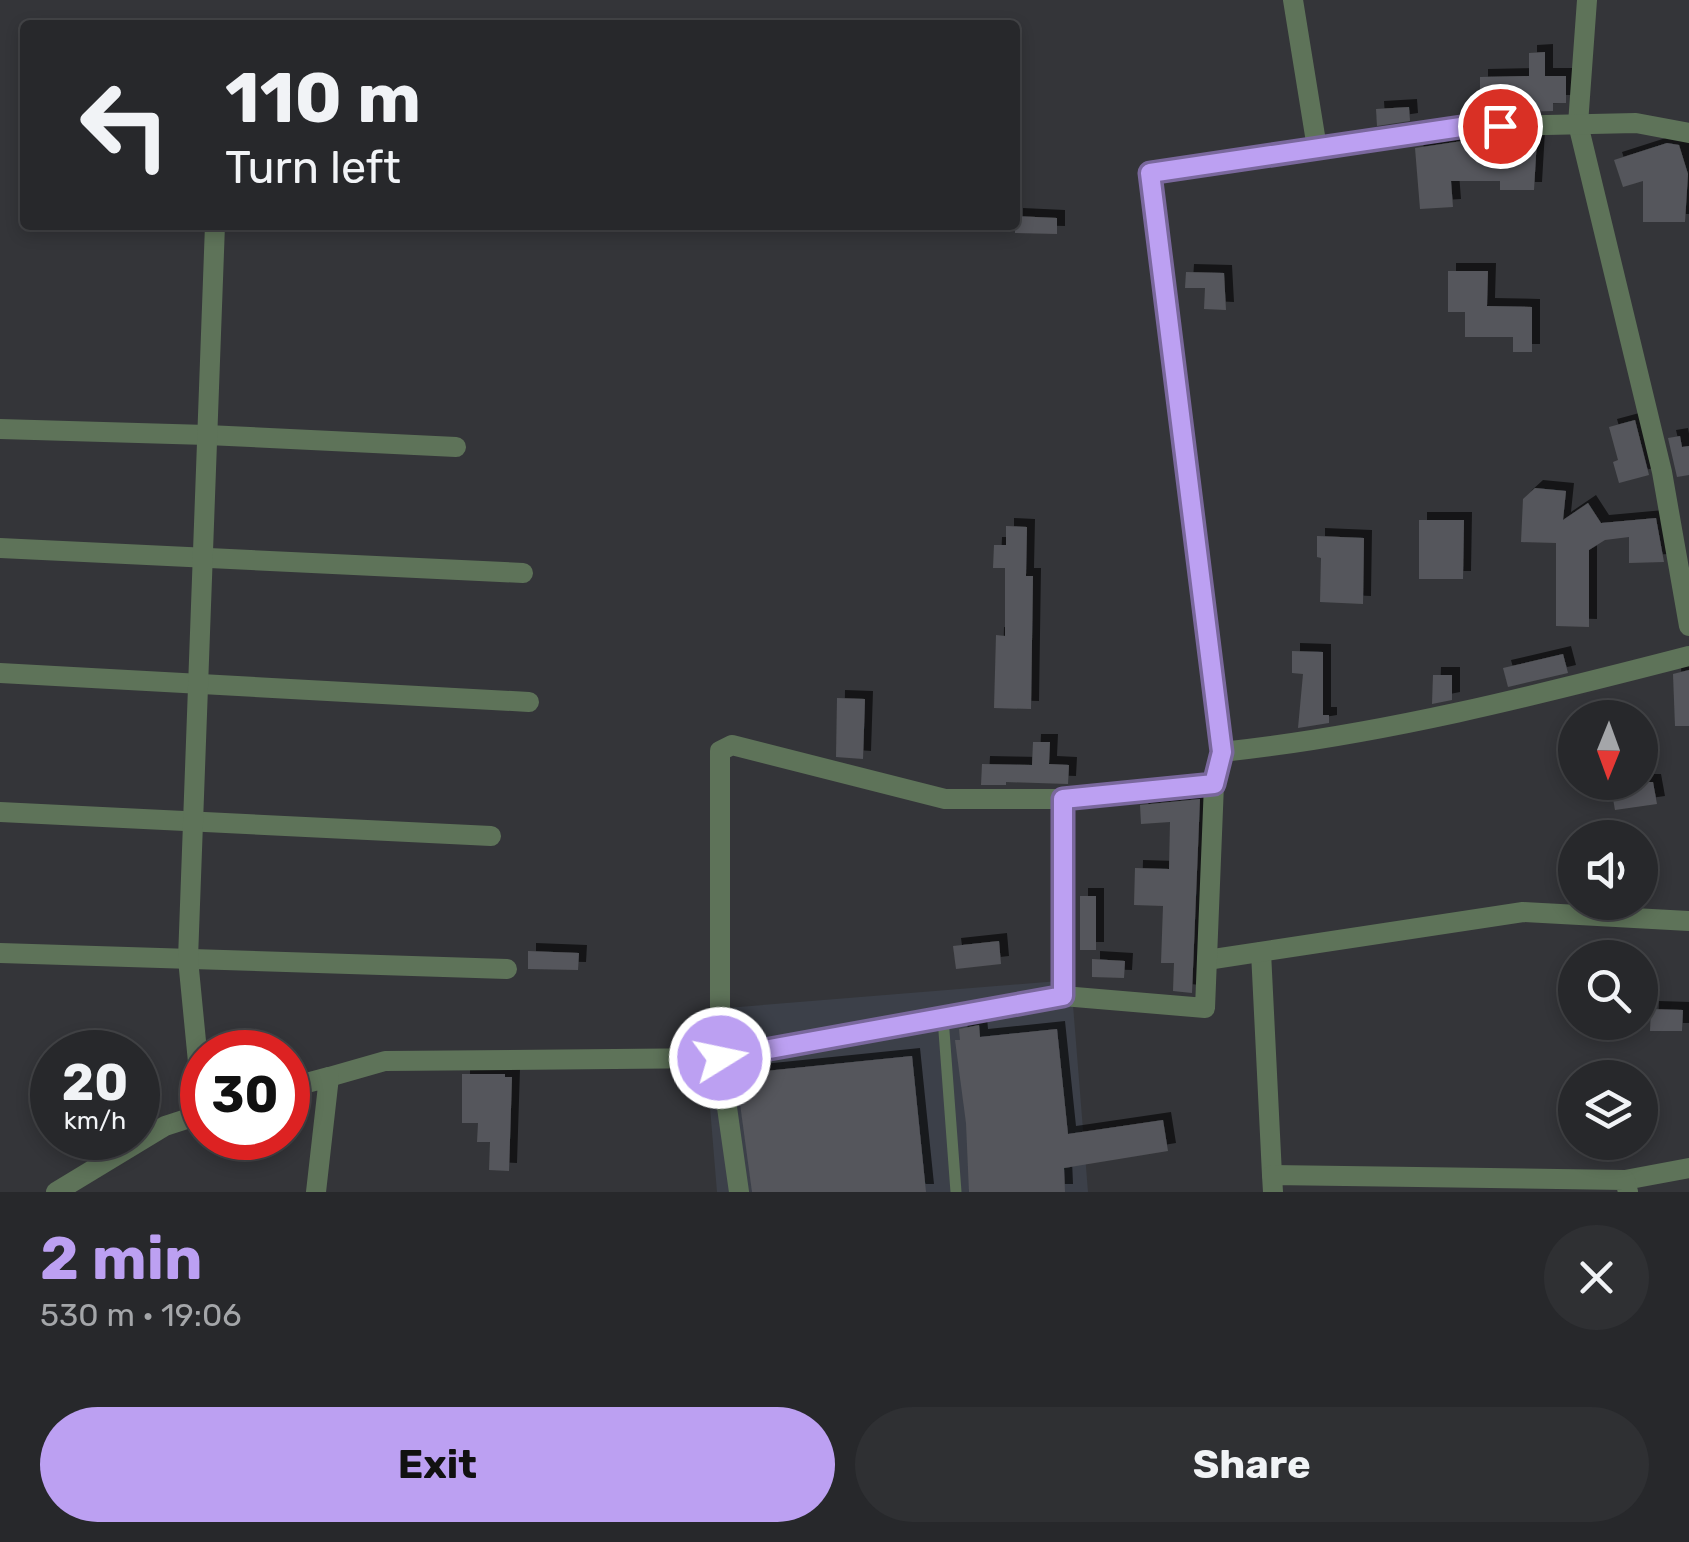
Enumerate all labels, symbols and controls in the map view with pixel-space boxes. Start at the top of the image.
text: 110 m [225,57,421,140]
icon: left [60,60,190,190]
pin [1458,84,1543,169]
icon: arrive [1473,99,1528,154]
text: Turn left [225,141,401,194]
north arrow [1558,700,1658,800]
map controls [1558,700,1658,1160]
button: sound [1558,820,1658,920]
button: search [1558,940,1658,1040]
position arrow [668,1006,772,1110]
speed limit sign: 30 [180,1030,310,1160]
text: 20 [62,1053,128,1113]
button: layers [1558,1060,1658,1160]
text: km/h [64,1106,126,1135]
text: 2 min [40,1223,202,1294]
button: close [1544,1225,1649,1330]
text: 530 m · 19:06 [40,1296,242,1334]
button: Exit [40,1407,835,1522]
button: Share [855,1407,1649,1522]

